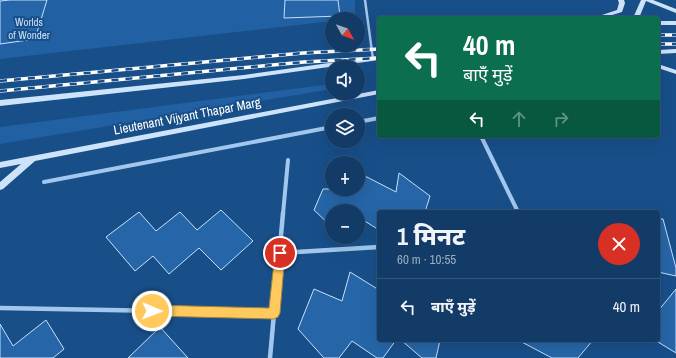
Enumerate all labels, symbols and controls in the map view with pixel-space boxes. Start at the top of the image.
north arrow [325,12,365,52]
map controls [325,12,365,244]
park label: Worlds of Wonder [8,15,50,42]
text: 40 m [463,26,515,64]
icon: left [397,32,449,84]
button: sound [325,60,365,100]
text: बाएँ मुड़ें [463,62,512,87]
street label: Lieutenant Vijyant Thapar Marg [112,93,262,139]
button: layers [325,108,365,148]
icon: left [466,108,488,130]
icon: ahead [508,108,530,130]
icon: right [550,108,572,130]
button: + [325,156,365,196]
button: − [325,204,365,244]
text: 1 मिनट [397,220,465,252]
button: close [598,223,640,265]
pin [263,236,297,270]
icon: arrive [269,242,291,264]
text: 60 m · 10:55 [397,251,456,268]
position arrow [131,290,173,332]
icon: left [397,296,419,318]
text: बाएँ मुड़ें [431,296,476,317]
text: 40 m [613,296,640,317]

